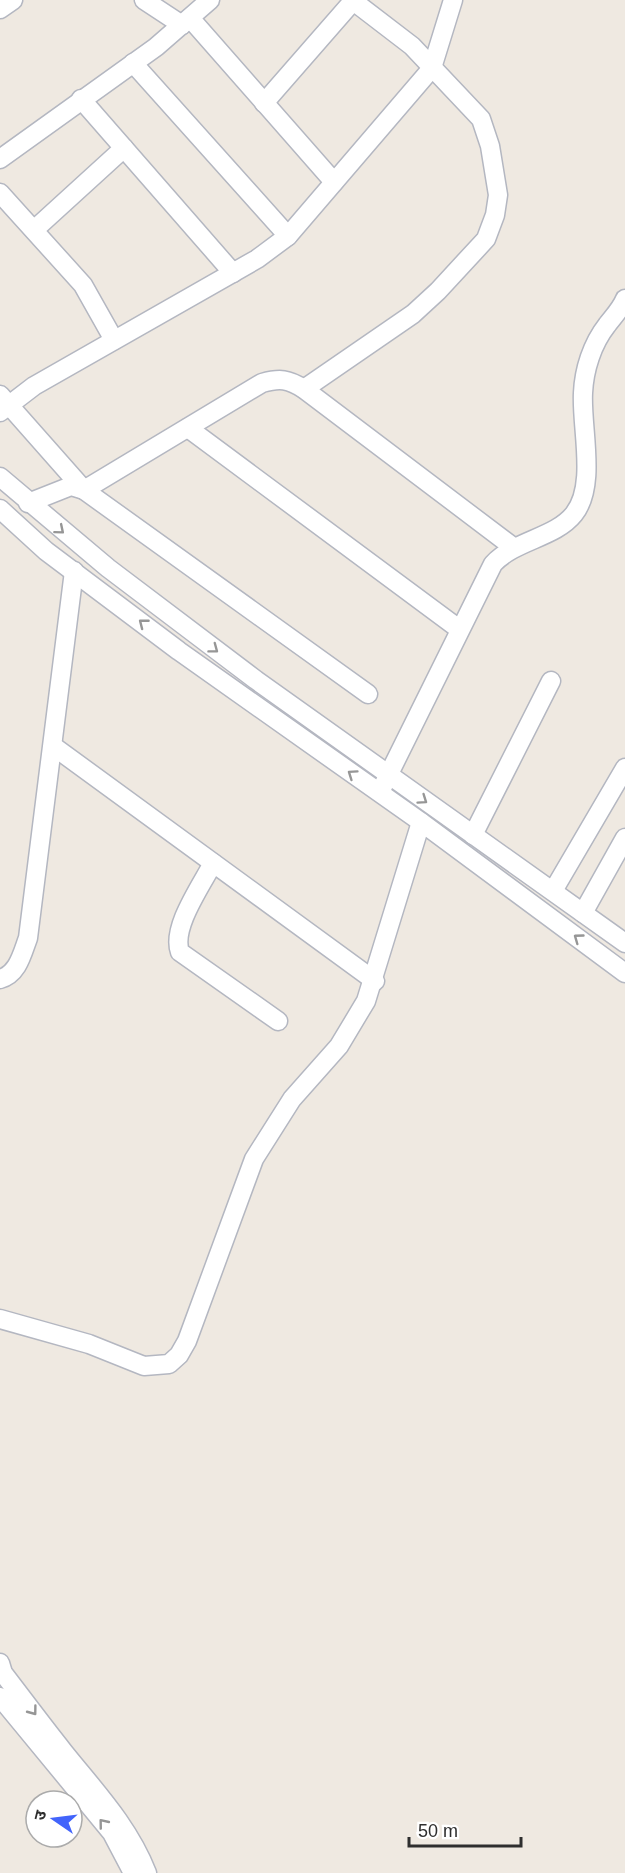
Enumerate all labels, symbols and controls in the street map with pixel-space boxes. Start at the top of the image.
one-way arrow [53,523,64,534]
one-way arrow [139,619,150,630]
one-way arrow [208,641,219,652]
one-way arrow [348,770,359,781]
one-way arrow [417,793,428,804]
one-way arrow [574,934,585,945]
one-way arrow [25,1705,36,1716]
north arrow [24,1789,84,1849]
text: उ [31,1808,49,1822]
scale bar [409,1810,522,1848]
one-way arrow [100,1818,111,1829]
text: 50 m [418,1821,458,1841]

